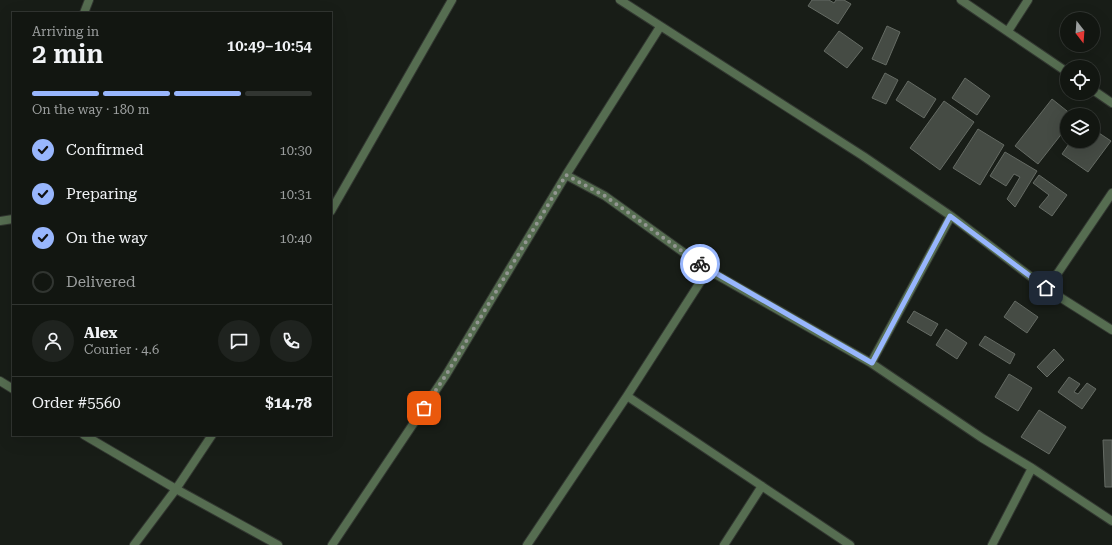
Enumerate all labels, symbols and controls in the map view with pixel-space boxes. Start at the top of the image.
north arrow [1060,12,1100,52]
map controls [1060,12,1100,148]
text: Arriving in [32,24,99,39]
text: 10:49–10:54 [227,37,312,55]
text: 2 min [32,39,104,69]
button: locate [1060,60,1100,100]
text: On the way · 180 m [32,102,149,117]
button: layers [1060,108,1100,148]
icon: check [32,139,54,161]
text: Confirmed [66,141,144,159]
text: 10:30 [280,143,312,158]
icon: check [32,183,54,205]
text: Preparing [66,185,137,203]
text: 10:31 [280,187,312,202]
icon: check [32,227,54,249]
text: On the way [66,229,148,247]
text: 10:40 [280,231,312,246]
courier [680,244,720,284]
icon: bike [689,253,711,275]
pin [1029,271,1063,305]
text: Delivered [66,273,136,291]
icon: home [1035,277,1057,299]
button: person [32,320,74,362]
button: chat [218,320,260,362]
button: phone [270,320,312,362]
text: Alex [84,324,117,342]
text: Courier · 4.6 [84,342,159,357]
pin [407,391,441,425]
text: Order #5560 [32,394,121,412]
text: $14.78 [265,394,312,412]
icon: bag [413,397,435,419]

